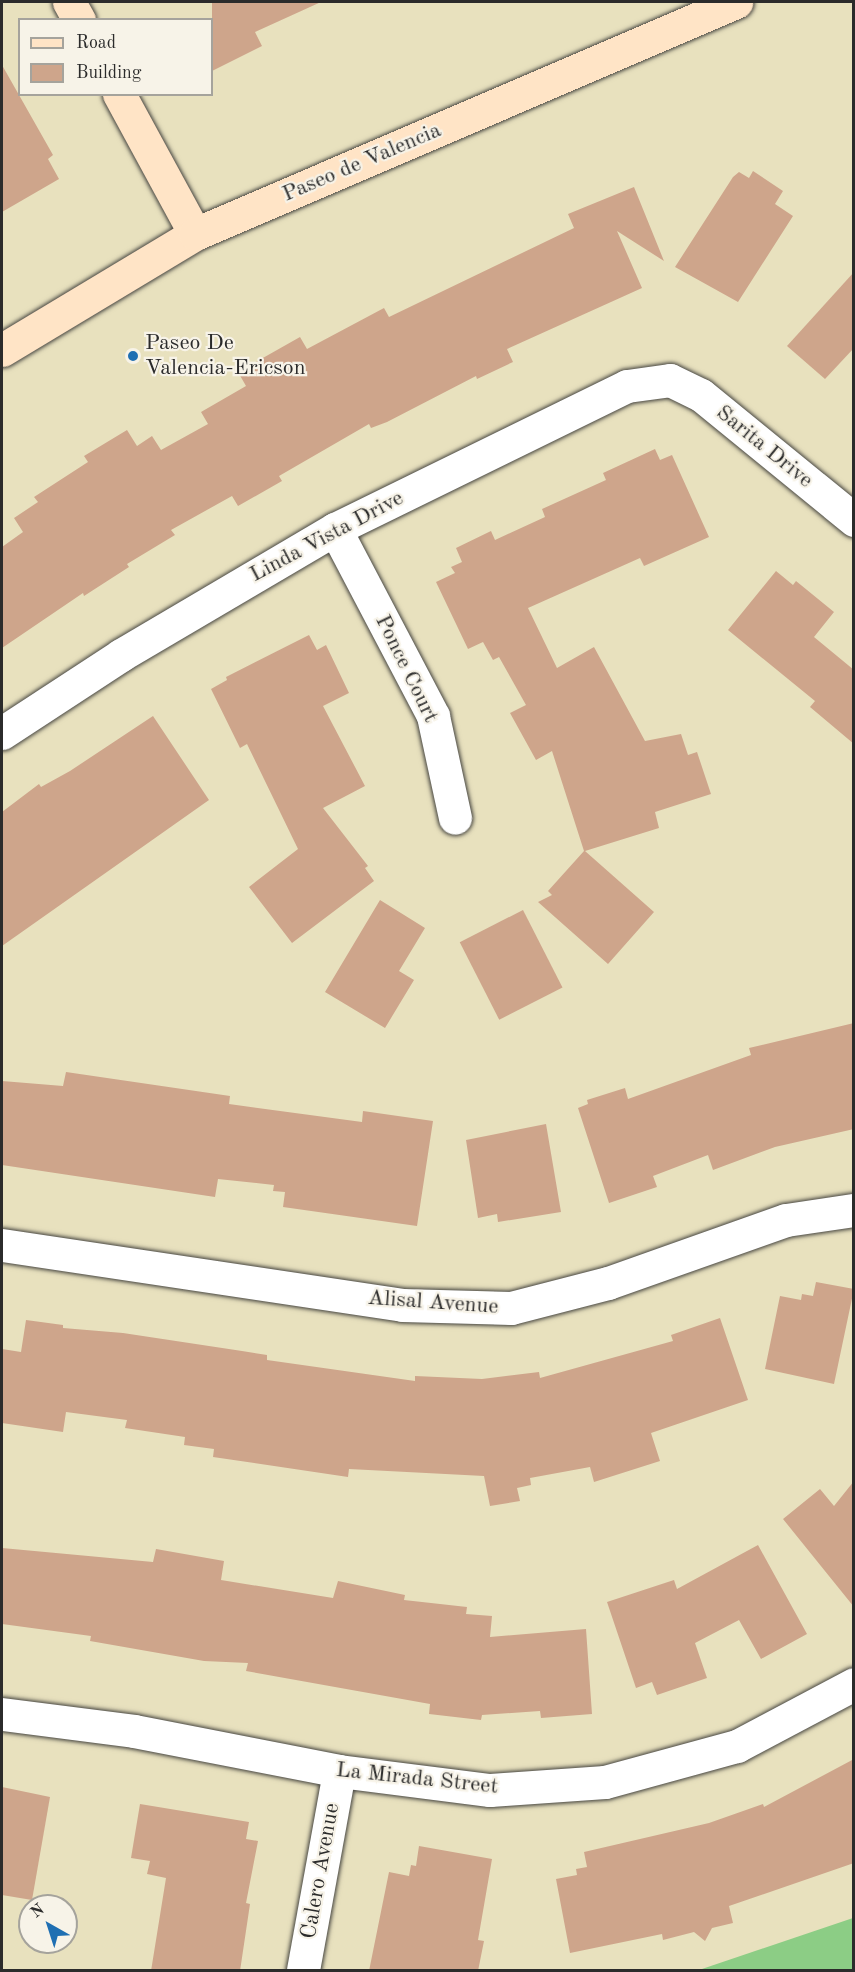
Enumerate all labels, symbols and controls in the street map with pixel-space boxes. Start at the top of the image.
legend [18,18,213,96]
text: Road [76,34,116,52]
text: Building [76,64,141,82]
street label: Paseo de Valencia [279,118,445,208]
place label: Paseo De Valencia-Ericson [145,330,306,382]
marker: Paseo De Valencia-Ericson [126,349,140,363]
street label: Sarita Drive [710,400,818,494]
street label: Linda Vista Drive [246,485,408,589]
street label: Ponce Court [369,611,443,727]
street label: Alisal Avenue [367,1285,499,1321]
street label: La Mirada Street [335,1757,499,1801]
street label: Calero Avenue [296,1801,346,1941]
north arrow [18,1894,78,1954]
text: N [28,1902,48,1922]

